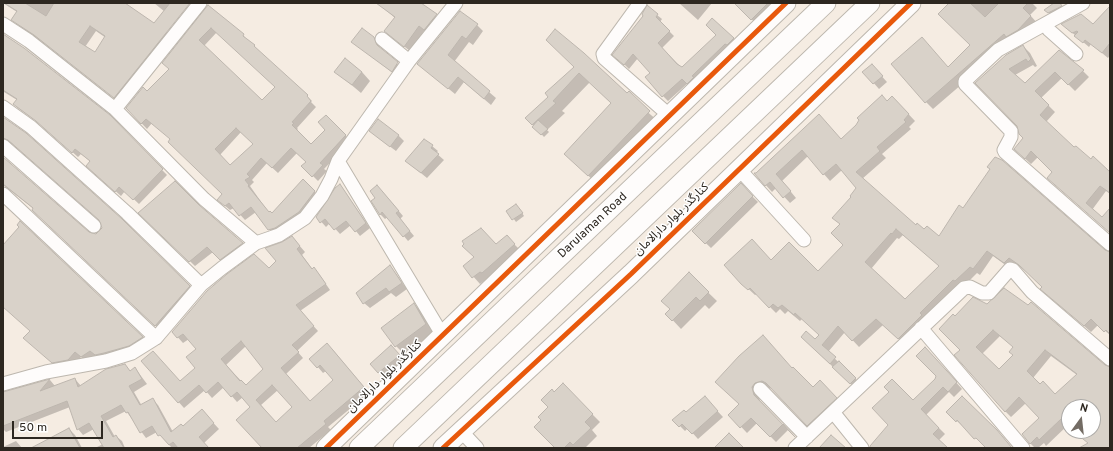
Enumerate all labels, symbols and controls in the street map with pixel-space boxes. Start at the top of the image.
street label: کنارگذر بلوار دارالامان [632,181,712,259]
street label: Darulaman Road [555,190,631,262]
street label: کنارگذر بلوار دارالامان [345,338,425,416]
north arrow [1061,399,1101,439]
text: N [1078,401,1089,416]
scale bar [14,413,105,439]
text: 50 m [19,420,47,436]

